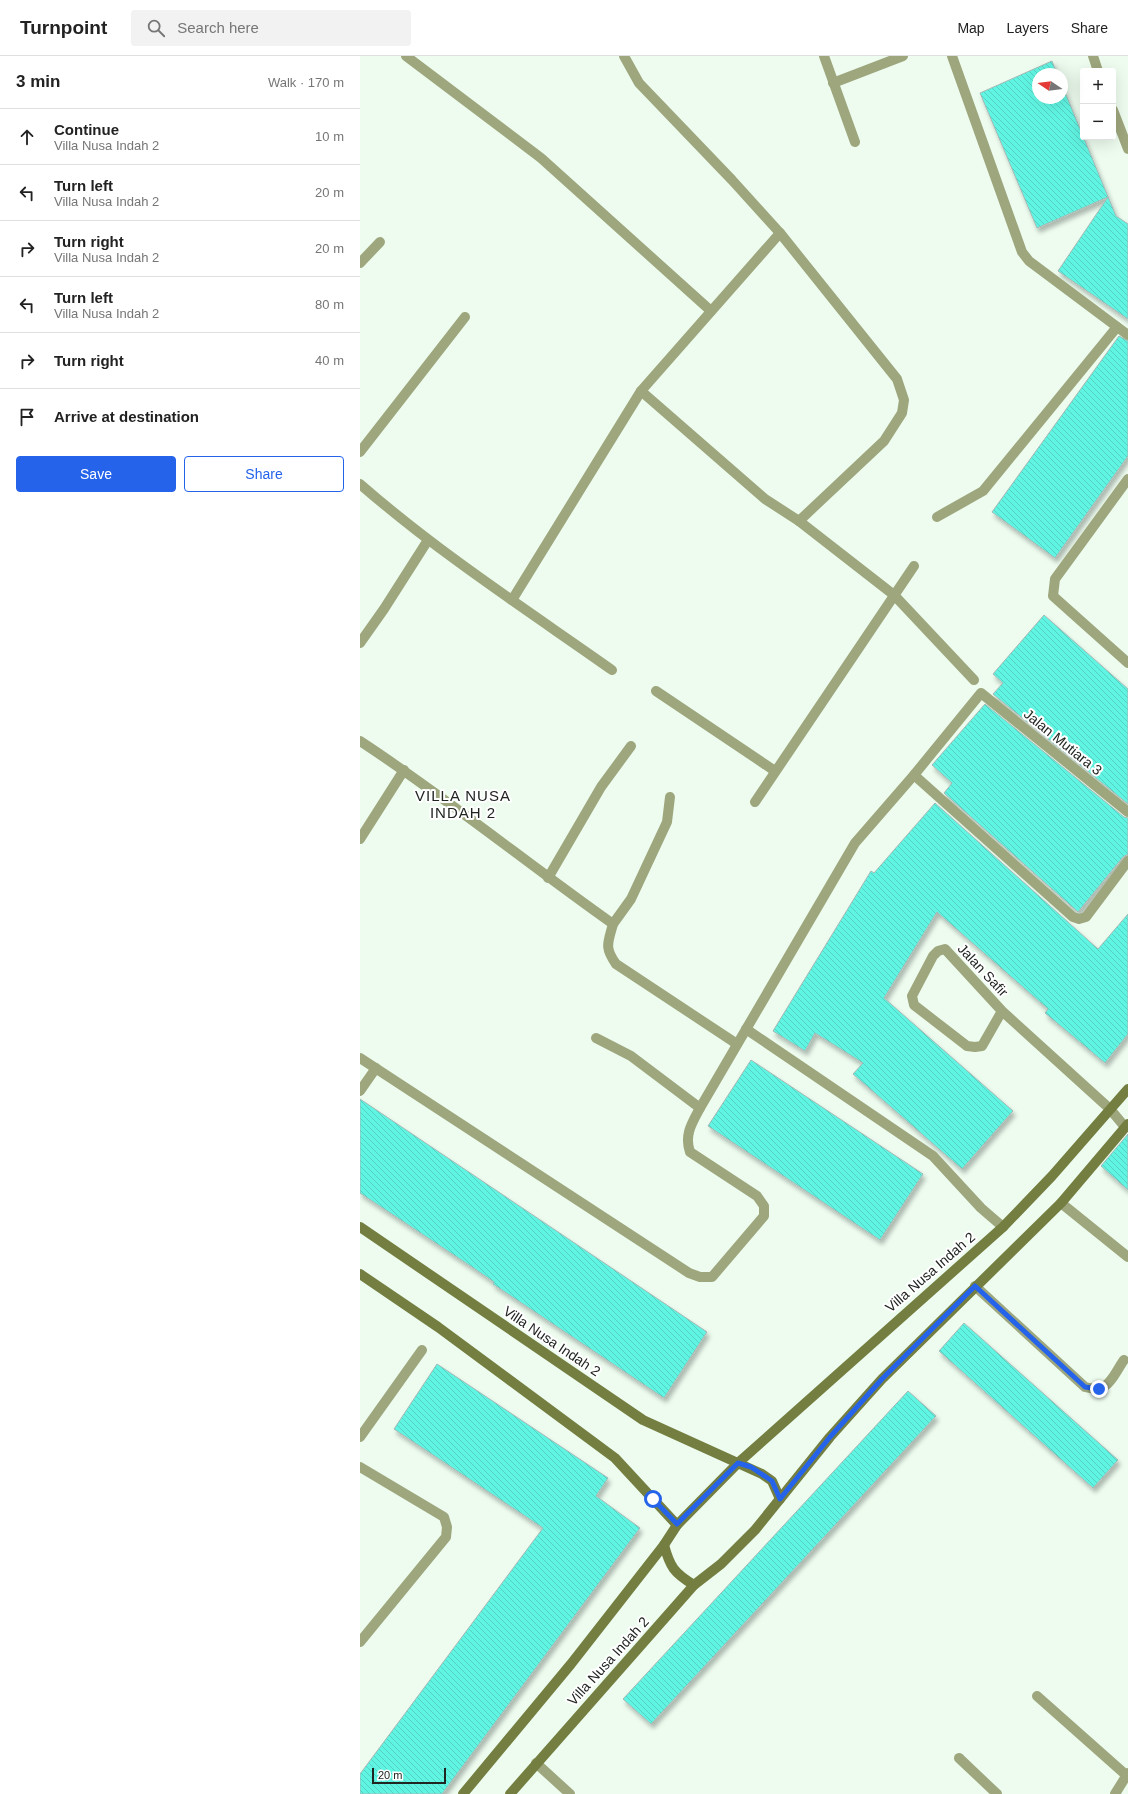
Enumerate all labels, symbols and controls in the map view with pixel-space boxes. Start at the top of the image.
search box [131,10,411,46]
text: Turnpoint [20,17,107,38]
icon: search [145,17,167,39]
text: Search here [177,19,259,36]
text: Map [957,20,985,36]
text: Layers [1007,20,1049,36]
text: Share [1071,20,1108,36]
north arrow [1032,68,1068,104]
map controls [1080,68,1116,140]
button: + [1080,68,1116,104]
text: 3 min [16,72,60,91]
text: Walk · 170 m [268,75,344,90]
button: − [1080,104,1116,140]
text: Continue [54,121,119,138]
icon: ahead [16,126,38,148]
text: 10 m [315,129,344,144]
text: Villa Nusa Indah 2 [54,138,159,153]
text: Turn left [54,177,113,194]
icon: left [16,182,38,204]
text: 20 m [315,185,344,200]
text: Villa Nusa Indah 2 [54,194,159,209]
text: Turn right [54,233,124,250]
icon: right [16,238,38,260]
text: 20 m [315,241,344,256]
text: Villa Nusa Indah 2 [54,250,159,265]
text: Turn left [54,289,113,306]
icon: left [16,294,38,316]
text: 80 m [315,297,344,312]
text: Villa Nusa Indah 2 [54,306,159,321]
icon: right [16,350,38,372]
text: Turn right [54,352,124,369]
text: 40 m [315,353,344,368]
icon: arrive [16,406,38,428]
text: Arrive at destination [54,408,199,425]
button: Save [16,456,176,492]
button: Share [184,456,344,492]
street label: Jalan Mutiara 3 [1021,706,1105,778]
district label: VILLA NUSA INDAH 2 [415,787,511,821]
street label: Jalan Safir [955,940,1012,1000]
street label: Villa Nusa Indah 2 [882,1229,978,1315]
street label: Villa Nusa Indah 2 [501,1303,604,1379]
route end [1090,1380,1108,1398]
route start [644,1490,662,1508]
street label: Villa Nusa Indah 2 [564,1613,652,1708]
scale bar [372,1766,446,1785]
text: 20 m [378,1769,402,1781]

